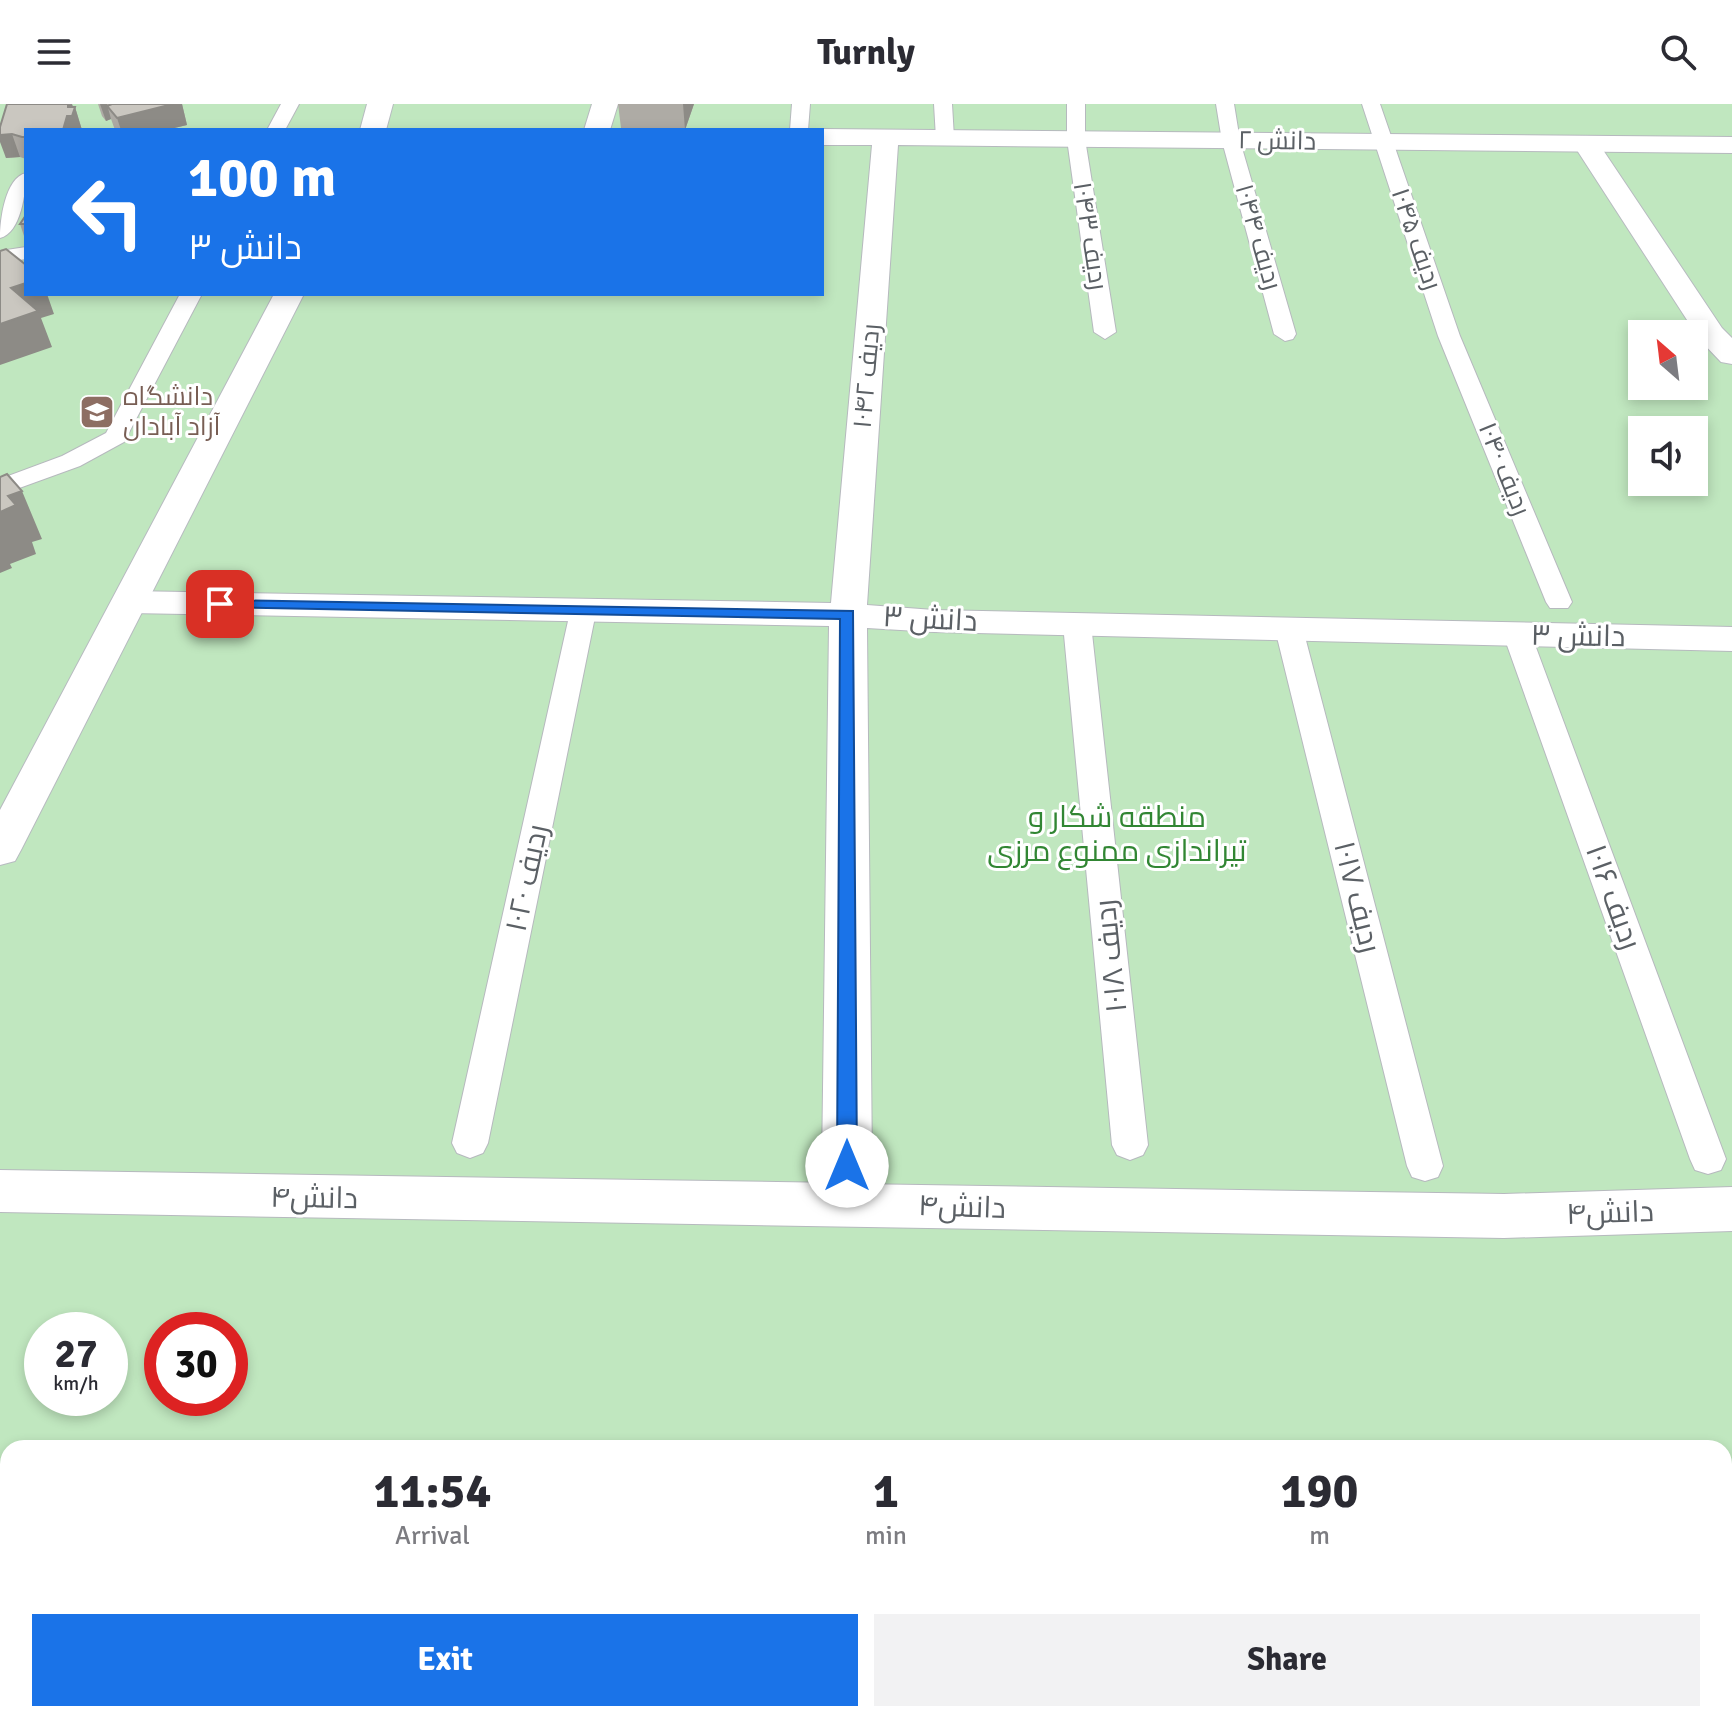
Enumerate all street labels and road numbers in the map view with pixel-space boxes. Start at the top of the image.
street label: دانش ۲ [1238,124,1316,158]
street label: ردیف ۱۰۴۳ [1066,180,1114,292]
street label: ردیف ۱۰۴۴ [1228,180,1288,294]
street label: ردیف ۱۰۴۵ [1384,184,1448,294]
street label: ردیف ۱۰۴۲ [846,322,888,430]
street label: ردیف ۱۰۴۰ [1471,418,1537,520]
street label: دانش ۳ [882,598,978,640]
street label: دانش ۳ [1530,617,1626,655]
street label: ردیف ۱۰۲۰ [498,821,556,935]
street label: ردیف ۱۰۱۷ [1325,838,1389,956]
street label: ردیف ۱۰۱۶ [1577,839,1649,955]
street label: ردیف ۱۰۱۸ [1087,898,1135,1014]
street label: دانش۴ [270,1179,358,1217]
street label: دانش۴ [917,1187,1007,1227]
street label: دانش۴ [1565,1193,1655,1233]

